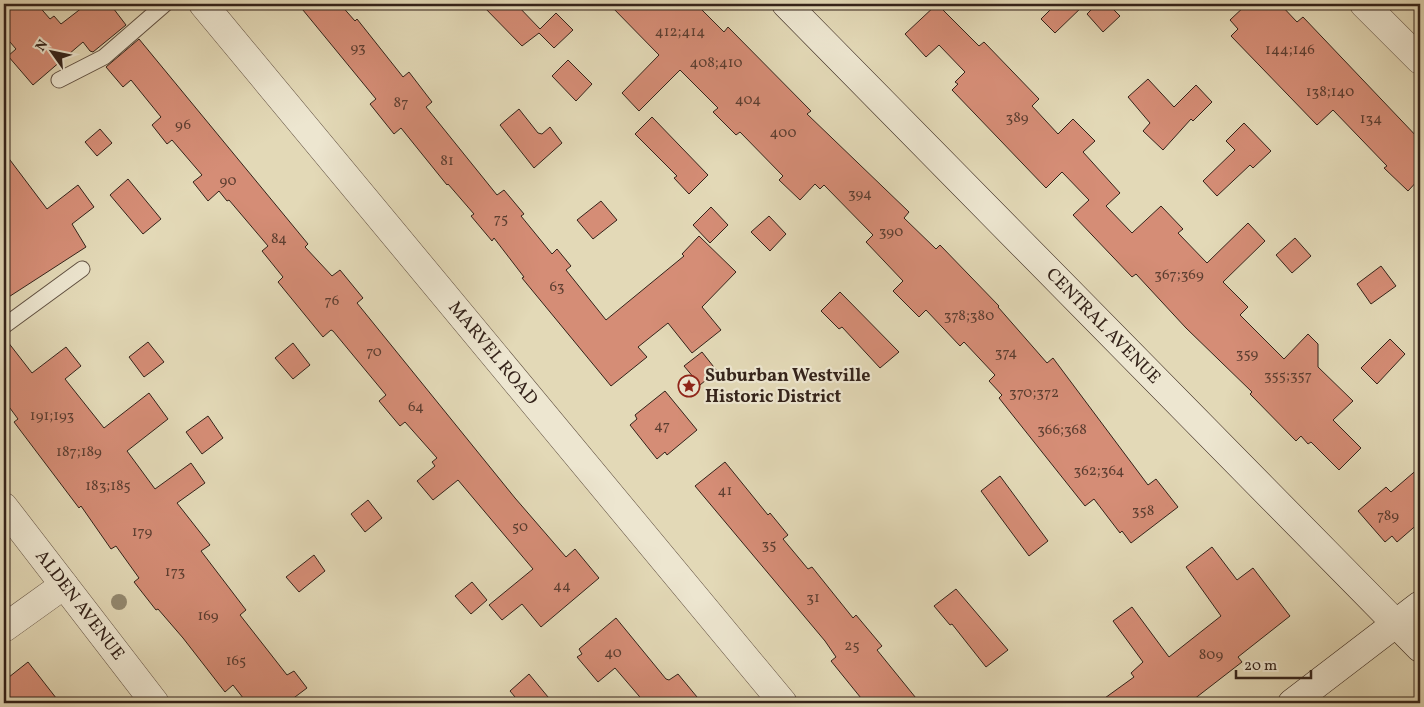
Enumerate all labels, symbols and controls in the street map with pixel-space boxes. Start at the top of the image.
house number: 412;414 [655,22,705,43]
north arrow [28,28,78,78]
text: N [32,36,53,55]
house number: 93 [350,38,366,59]
house number: 144;146 [1265,40,1315,61]
house number: 408;410 [690,53,742,74]
house number: 138;140 [1306,82,1354,103]
house number: 404 [735,90,761,111]
house number: 87 [394,93,408,114]
house number: 389 [1005,108,1029,129]
house number: 134 [1360,109,1382,130]
house number: 96 [175,115,191,136]
house number: 400 [770,123,797,144]
house number: 81 [440,151,454,172]
house number: 90 [219,171,237,192]
house number: 394 [848,184,872,205]
house number: 75 [494,209,508,230]
house number: 390 [879,222,903,243]
house number: 84 [271,229,287,250]
street label: CENTRAL AVENUE [1040,262,1166,390]
house number: 367;369 [1154,265,1204,286]
house number: 63 [549,277,565,298]
house number: 76 [325,291,339,312]
street label: MARVEL ROAD [442,296,544,411]
house number: 378;380 [944,306,994,327]
house number: 70 [366,342,382,363]
house number: 374 [995,343,1017,364]
house number: 359 [1236,344,1258,365]
place label: Suburban Westville Historic District [705,364,871,410]
house number: 355;357 [1264,366,1312,387]
place icon: Suburban Westville Historic District [677,374,701,398]
house number: 370;372 [1009,383,1059,404]
house number: 64 [408,397,424,418]
house number: 191;193 [30,406,74,427]
house number: 47 [654,416,670,437]
house number: 366;368 [1037,420,1087,441]
house number: 187;189 [56,442,102,463]
house number: 362;364 [1073,461,1125,482]
house number: 183;185 [85,476,131,497]
house number: 41 [718,481,732,502]
house number: 358 [1132,501,1154,522]
house number: 789 [1377,506,1399,527]
house number: 50 [512,517,528,538]
house number: 179 [132,522,153,543]
house number: 35 [762,535,776,556]
street label: ALDEN AVENUE [29,545,130,666]
house number: 173 [165,562,185,583]
house number: 44 [553,576,571,597]
house number: 31 [806,588,820,609]
house number: 169 [197,606,219,627]
house number: 25 [844,636,860,657]
house number: 40 [604,643,622,664]
house number: 809 [1199,645,1223,666]
scale bar [1236,647,1312,679]
house number: 165 [226,651,246,672]
text: 20 m [1244,656,1277,677]

